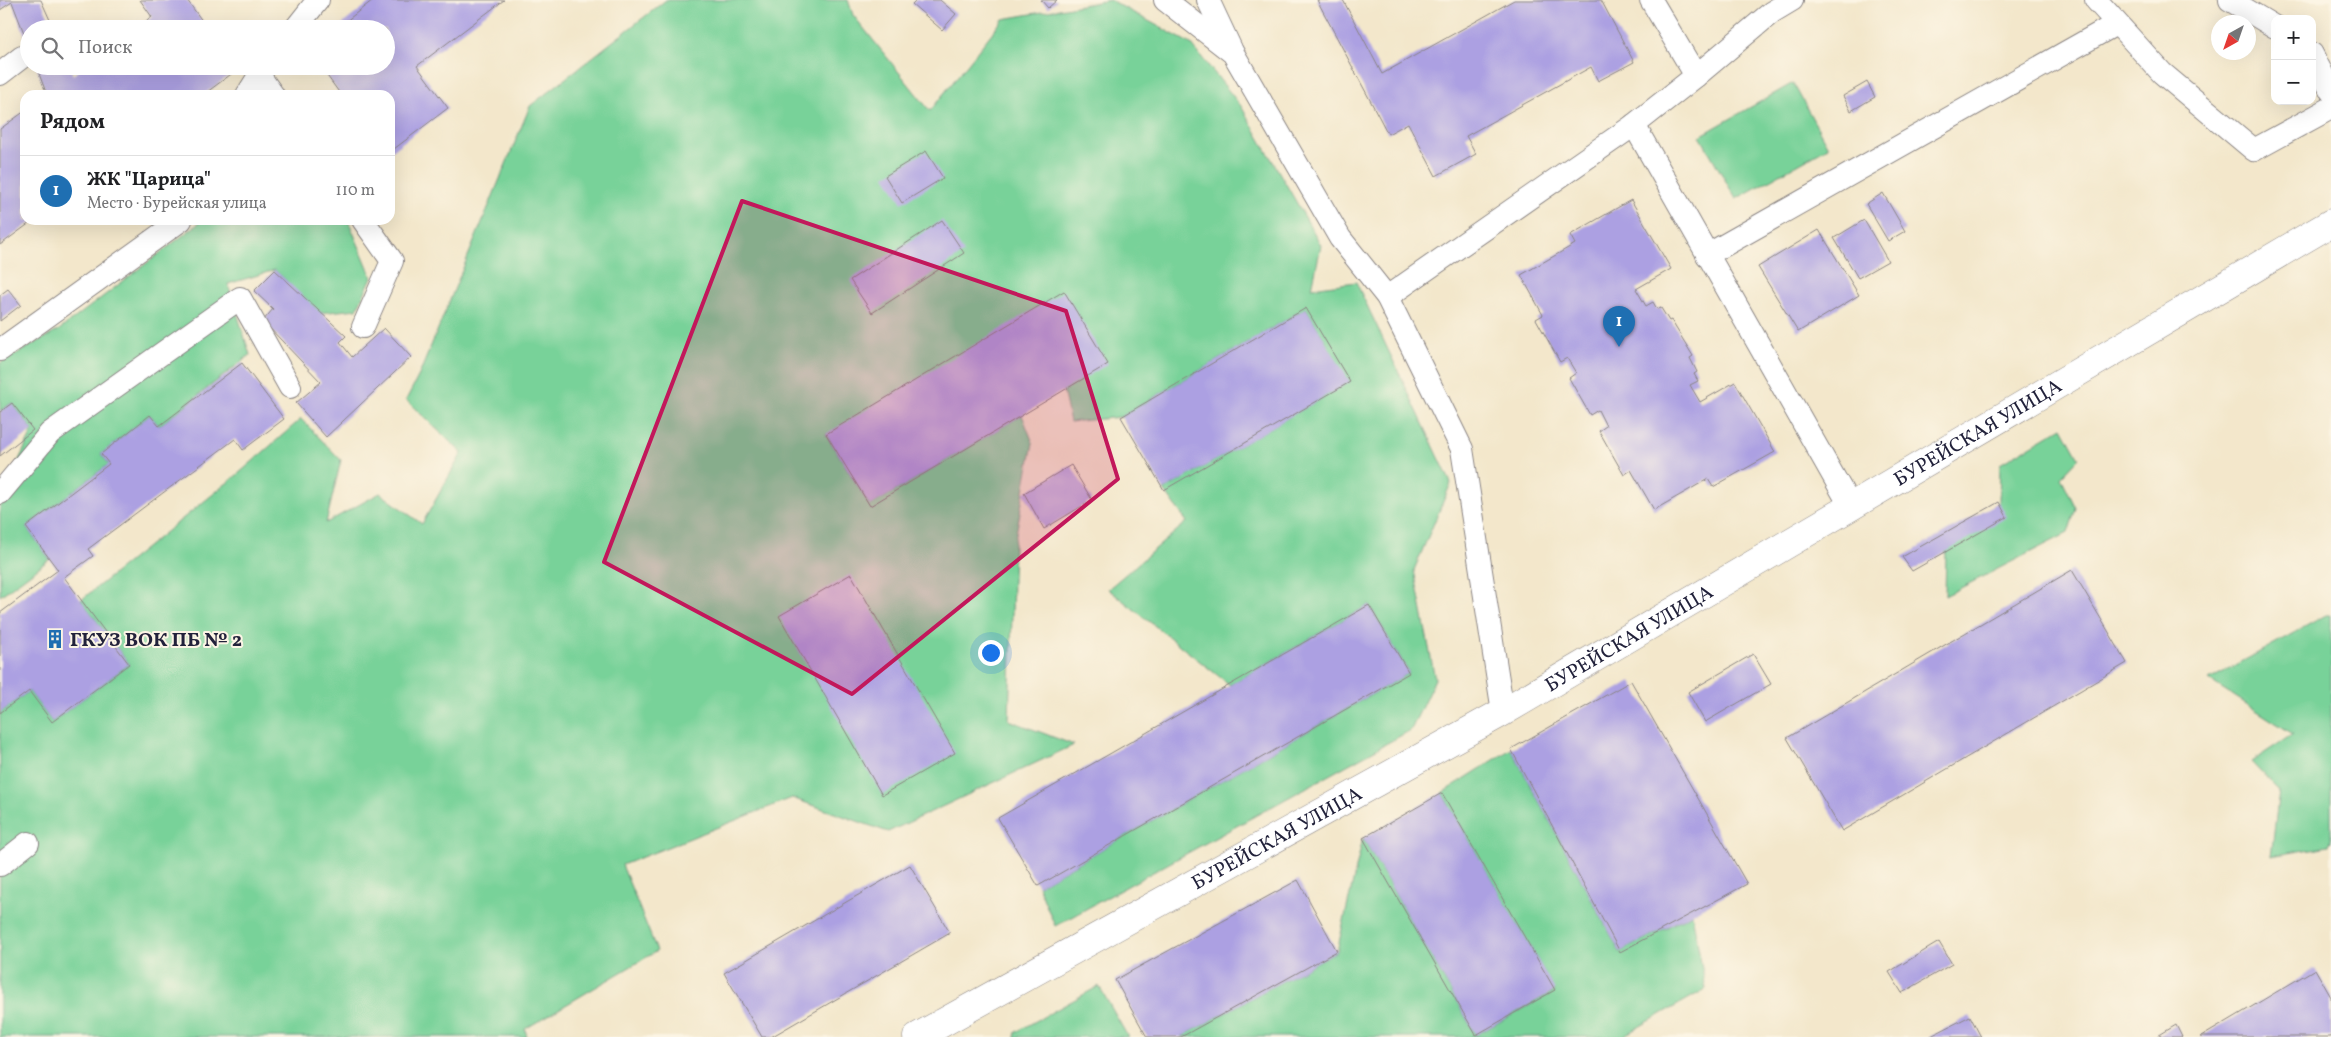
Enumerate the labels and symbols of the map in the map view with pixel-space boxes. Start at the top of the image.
north arrow [2211,15,2256,60]
pin: 1 [1603,306,1635,347]
street label: БУРЕЙСКАЯ УЛИЦА [1889,373,2068,494]
street label: БУРЕЙСКАЯ УЛИЦА [1540,579,1719,700]
place label: ГКУЗ ВОК ПБ № 2 [70,627,242,655]
building icon: ГКУЗ ВОК ПБ № 2 [44,628,66,650]
your location [978,640,1004,666]
street label: БУРЕЙСКАЯ УЛИЦА [1187,781,1368,898]

